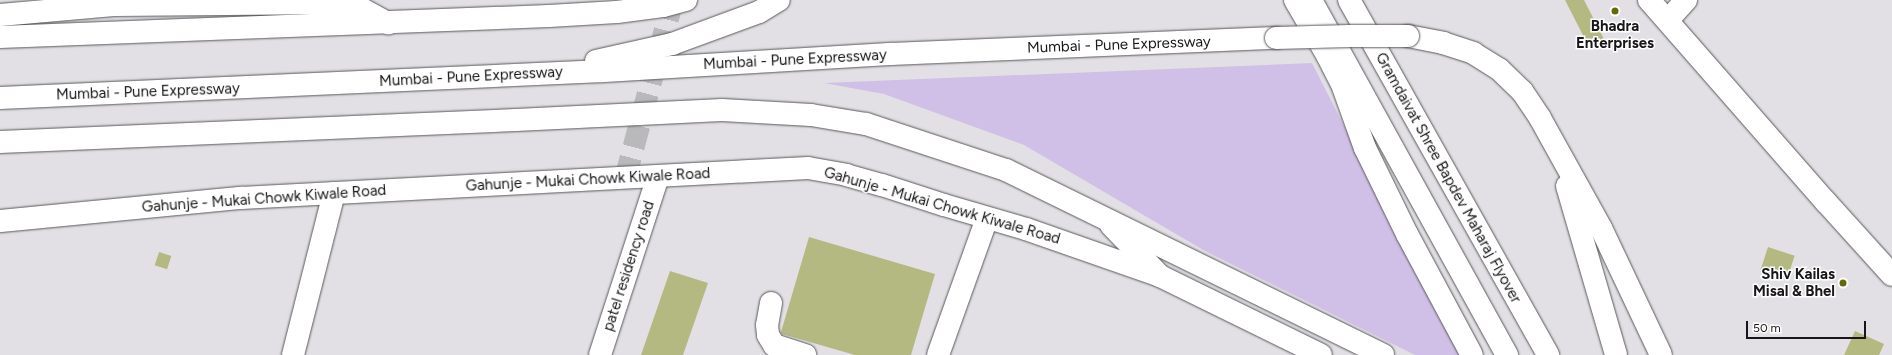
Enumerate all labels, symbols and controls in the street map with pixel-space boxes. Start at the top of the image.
marker: Bhadra Enterprises [1610,6,1620,16]
place label: Bhadra Enterprises [1576,17,1654,52]
street label: Mumbai - Pune Expressway [1027,33,1211,57]
street label: Mumbai - Pune Expressway [703,46,887,74]
street label: Gramdaivat Shree Bapdev Maharaj Flyover [1371,50,1525,306]
street label: Mumbai - Pune Expressway [379,63,563,91]
street label: Mumbai - Pune Expressway [56,80,240,104]
street label: Gahunje - Mukai Chowk Kiwale Road [822,164,1062,248]
street label: Gahunje - Mukai Chowk Kiwale Road [465,165,711,195]
street label: Gahunje - Mukai Chowk Kiwale Road [141,181,387,217]
street label: patel residency road [599,198,659,334]
place label: Shiv Kailas Misal & Bhel [1753,265,1835,300]
marker: Shiv Kailas Misal & Bhel [1838,278,1848,288]
scale bar [1748,313,1868,339]
text: 50 m [1753,321,1781,335]

